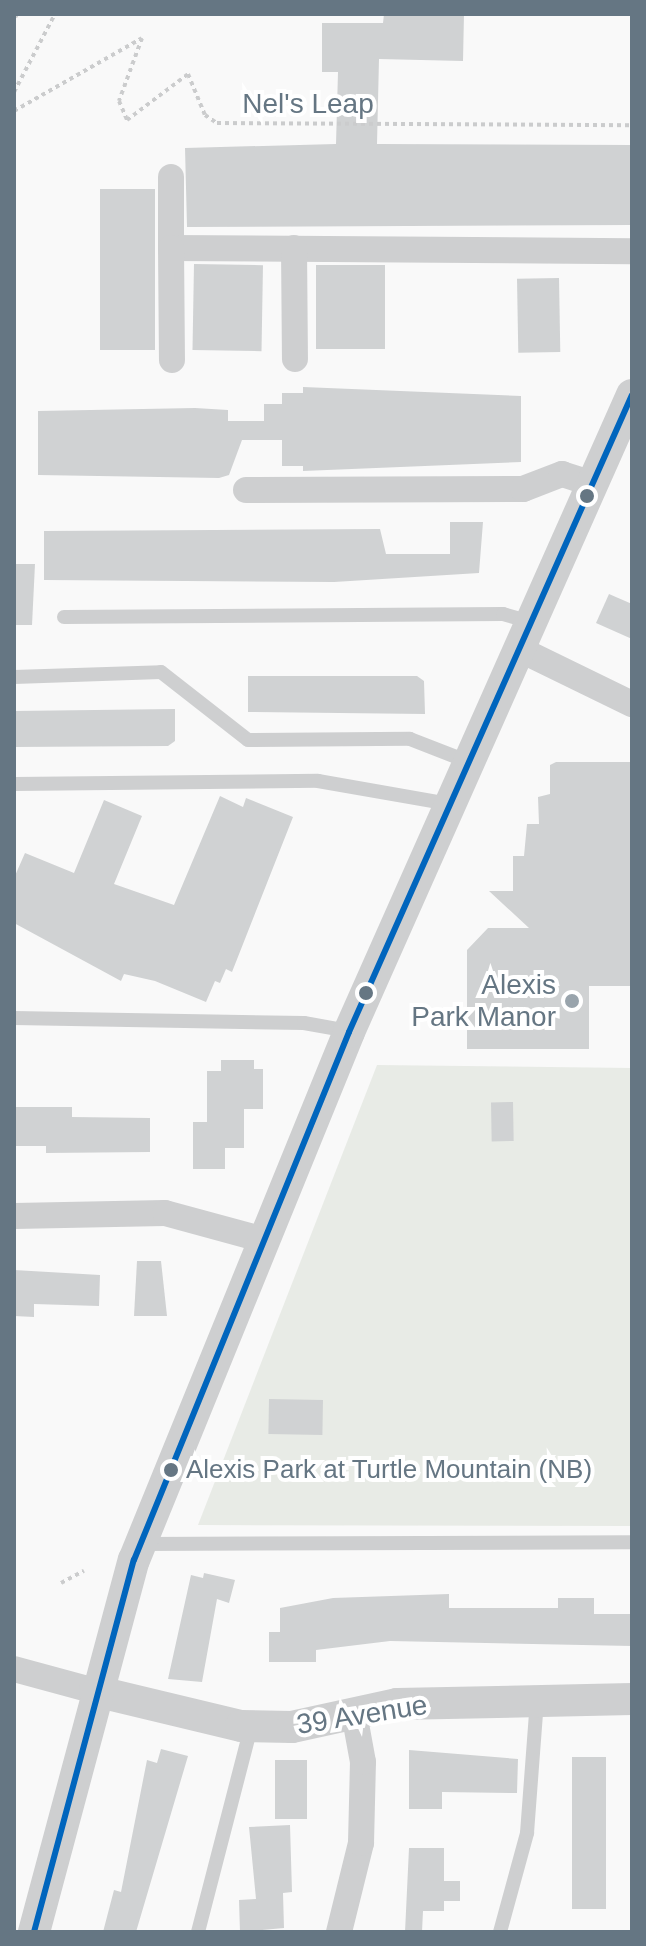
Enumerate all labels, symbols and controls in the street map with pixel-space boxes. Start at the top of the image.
street label: Nel's Leap [242,87,374,121]
unlabelled marker [579,488,595,504]
place label: Alexis Park Manor [411,968,556,1034]
unlabelled marker [358,985,374,1001]
marker: Alexis Park Manor [563,992,581,1010]
place label: Alexis Park at Turtle Mountain (NB) [186,1454,593,1486]
marker: Alexis Park at Turtle Mountain (NB) [163,1462,179,1478]
street label: 39 Avenue [294,1688,430,1742]

